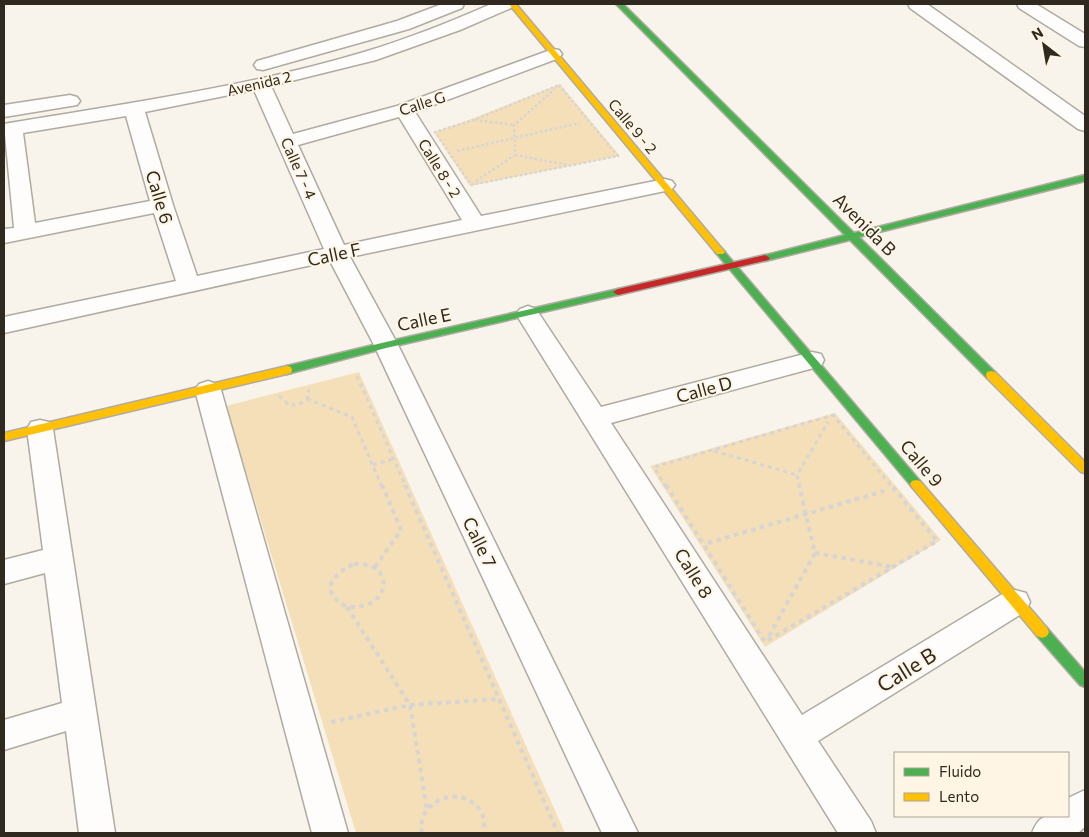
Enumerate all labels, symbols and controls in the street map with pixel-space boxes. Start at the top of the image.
north arrow [1019,20,1069,70]
text: N [1028,23,1046,43]
street label: Avenida 2 [225,67,293,99]
street label: Calle G [397,87,447,119]
street label: Calle 9 - 2 [605,95,661,157]
street label: Calle 7 - 4 [277,134,321,202]
street label: Calle 8 - 2 [415,135,465,201]
street label: Calle 6 [141,168,179,226]
street label: Avenida B [829,188,901,260]
street label: Calle F [305,238,363,270]
street label: Calle E [395,303,453,335]
street label: Calle D [674,371,734,407]
street label: Calle 9 [896,435,948,491]
street label: Calle 7 [458,513,502,571]
street label: Calle 8 [670,544,718,602]
street label: Calle B [872,641,940,697]
legend [894,752,1069,817]
text: Fluido [939,762,981,780]
text: Lento [939,787,979,805]

